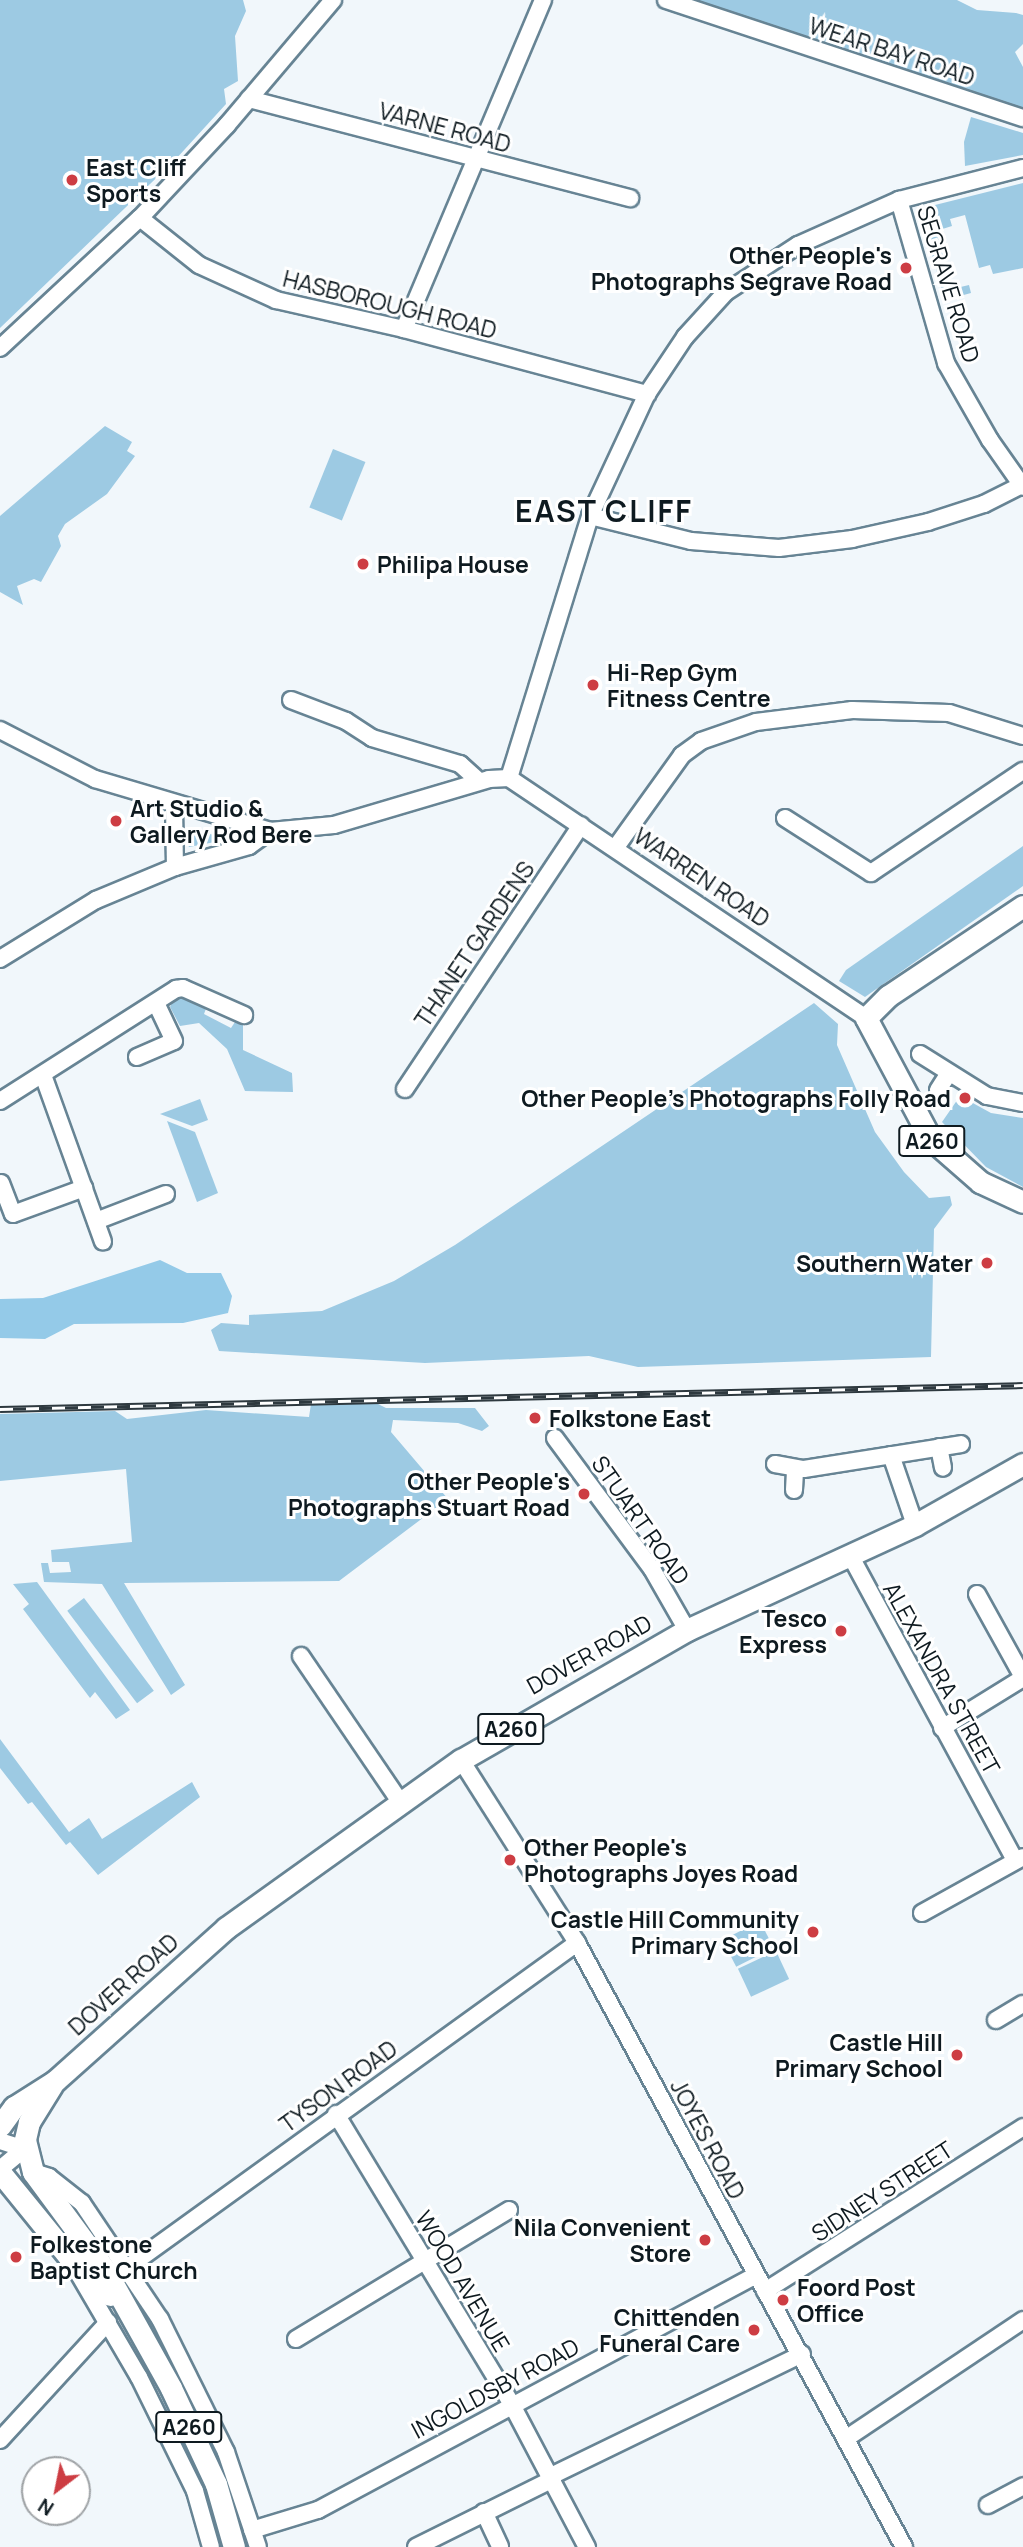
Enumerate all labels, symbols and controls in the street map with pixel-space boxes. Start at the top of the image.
street label: WEAR BAY ROAD [805,11,979,91]
street label: VARNE ROAD [376,96,514,158]
place label: East Cliff Sports [86,153,186,207]
marker: East Cliff Sports [64,172,80,188]
street label: SEGRAVE ROAD [912,202,986,366]
place label: Other People's Photographs Segrave Road [591,241,892,295]
marker: Other People's Photographs Segrave Road [898,260,914,276]
street label: HASBOROUGH ROAD [280,264,500,344]
district label: EAST CLIFF [516,493,692,529]
place label: Philipa House [377,550,529,578]
marker: Philipa House [355,556,371,572]
place label: Hi-Rep Gym Fitness Centre [607,658,771,712]
marker: Hi-Rep Gym Fitness Centre [585,677,601,693]
place label: Art Studio & Gallery Rod Bere [130,794,312,848]
marker: Art Studio & Gallery Rod Bere [108,813,124,829]
street label: WARREN ROAD [629,821,775,933]
street label: THANET GARDENS [408,856,540,1032]
place label: Other People's Photographs Folly Road [522,1084,951,1112]
marker: Other People's Photographs Folly Road [957,1090,973,1106]
road number: A260 [897,1124,967,1158]
place label: Southern Water [796,1249,973,1277]
marker: Southern Water [979,1255,995,1271]
place label: Folkstone East [549,1404,711,1432]
marker: Folkstone East [527,1410,543,1426]
street label: STUART ROAD [586,1450,696,1590]
place label: Other People's Photographs Stuart Road [288,1467,570,1521]
marker: Other People's Photographs Stuart Road [576,1486,592,1502]
street label: ALEXANDRA STREET [878,1577,1006,1779]
place label: Tesco Express [739,1604,827,1658]
street label: DOVER ROAD [522,1608,656,1700]
marker: Tesco Express [833,1623,849,1639]
road number: A260 [476,1712,546,1746]
place label: Other People's Photographs Joyes Road [524,1833,798,1887]
marker: Other People's Photographs Joyes Road [502,1852,518,1868]
place label: Castle Hill Community Primary School [551,1905,799,1959]
marker: Castle Hill Community Primary School [805,1924,821,1940]
street label: DOVER ROAD [62,1928,184,2040]
place label: Castle Hill Primary School [775,2028,943,2082]
street label: TYSON ROAD [274,2034,402,2138]
marker: Castle Hill Primary School [949,2047,965,2063]
street label: JOYES ROAD [665,2075,751,2203]
street label: SIDNEY STREET [806,2135,958,2247]
street label: WOOD AVENUE [410,2206,516,2356]
place label: Nila Convenient Store [514,2213,691,2267]
place label: Folkestone Baptist Church [30,2230,198,2284]
marker: Nila Convenient Store [697,2232,713,2248]
marker: Folkestone Baptist Church [8,2249,24,2265]
place label: Foord Post Office [797,2273,916,2327]
marker: Foord Post Office [775,2292,791,2308]
place label: Chittenden Funeral Care [599,2303,740,2357]
marker: Chittenden Funeral Care [746,2322,762,2338]
street label: INGOLDSBY ROAD [406,2332,584,2444]
road number: A260 [154,2410,224,2444]
north arrow [21,2456,91,2526]
text: N [33,2492,59,2522]

